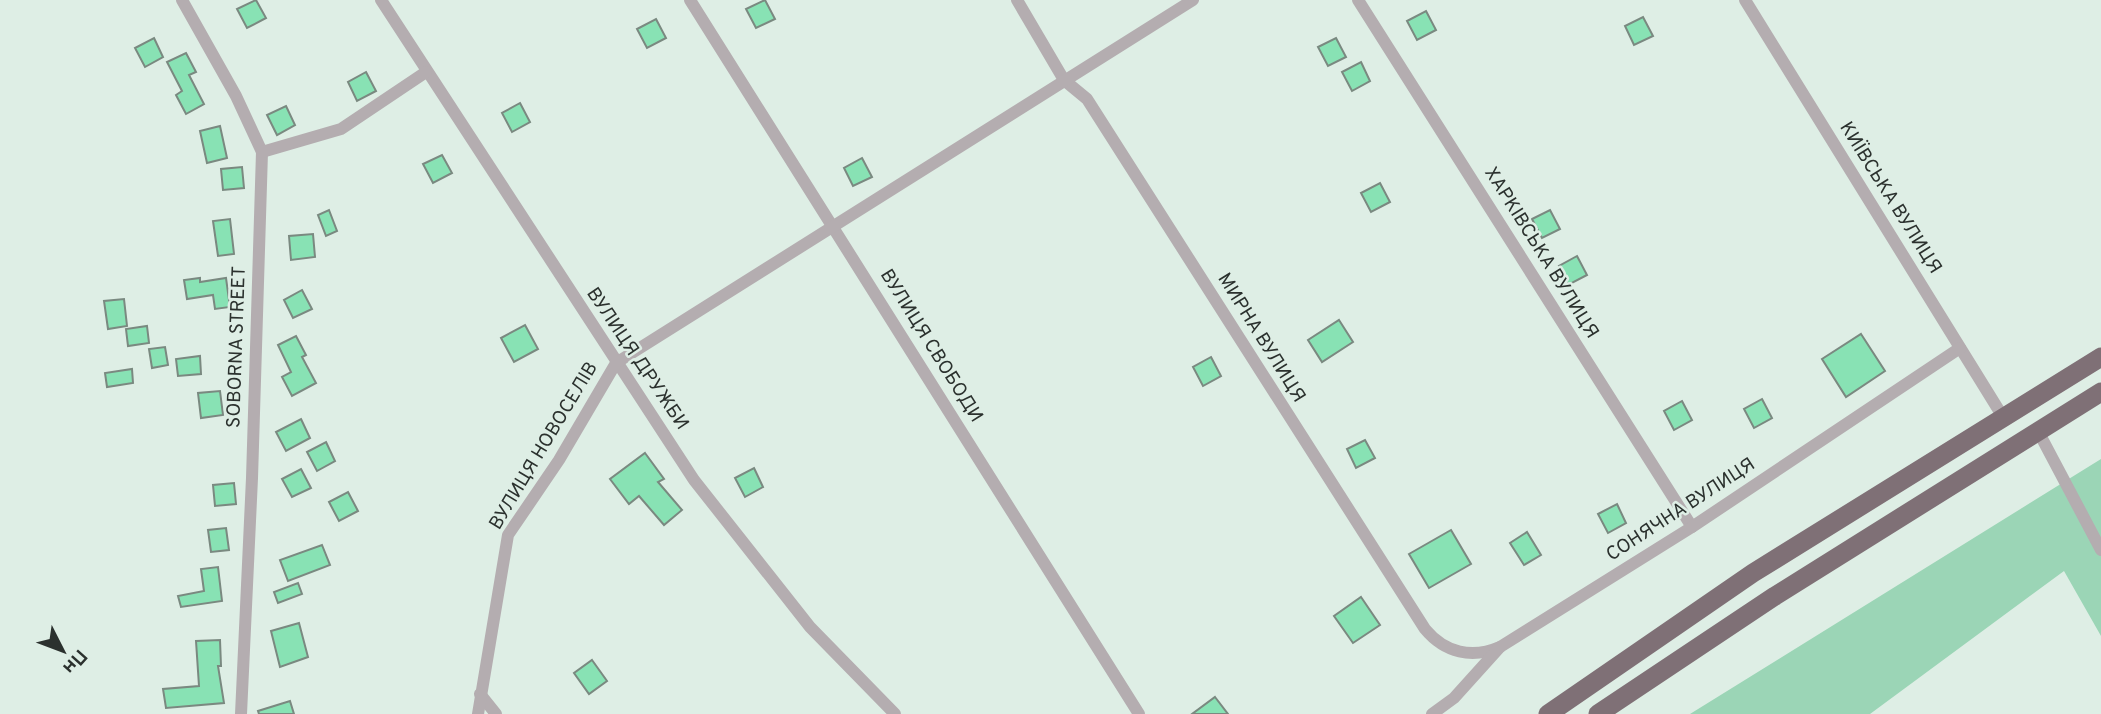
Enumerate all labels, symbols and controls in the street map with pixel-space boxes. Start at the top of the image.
street label: КИЇВСЬКА ВУЛИЦЯ [1833,117,1947,279]
street label: ХАРКІВСЬКА ВУЛИЦЯ [1478,163,1604,343]
street label: ВУЛИЦЯ СВОБОДИ [874,265,988,427]
street label: SOBORNA STREET [222,266,252,428]
street label: МИРНА ВУЛИЦЯ [1212,269,1310,407]
street label: ВУЛИЦЯ ДРУЖБИ [580,283,694,435]
street label: ВУЛИЦЯ НОВОСЕЛІВ [484,358,604,534]
street label: СОНЯЧНА ВУЛИЦЯ [1602,453,1760,567]
north arrow [28,616,98,686]
text: Пн [57,643,92,679]

